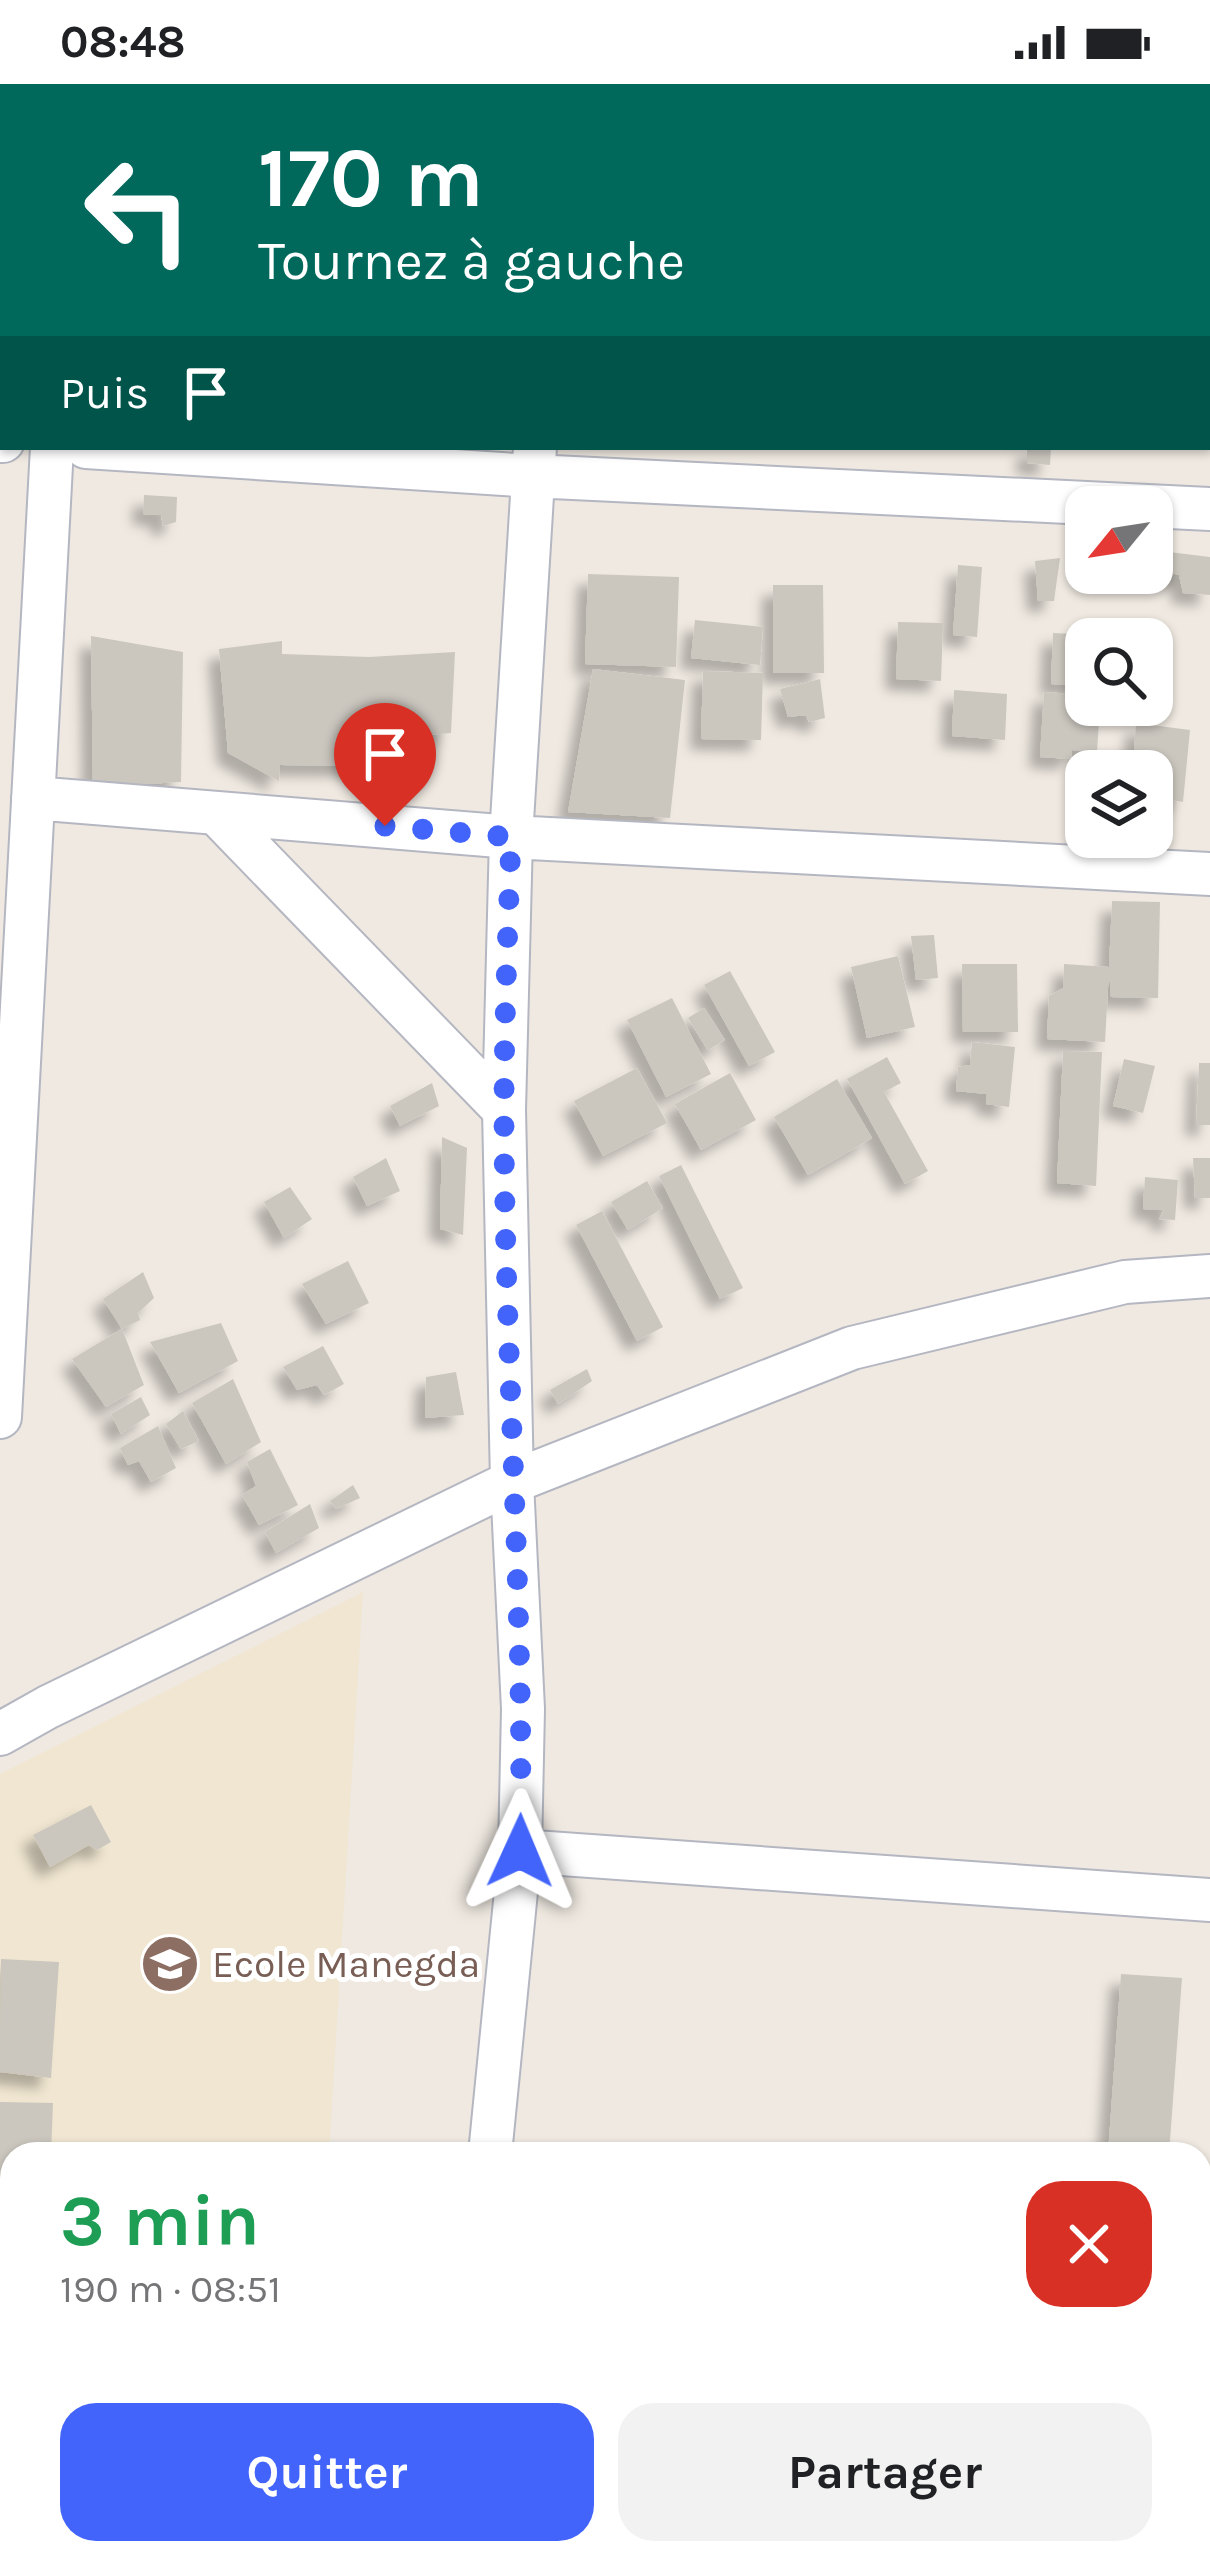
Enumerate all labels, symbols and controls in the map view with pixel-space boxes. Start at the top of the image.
text: 08:48 [60,16,186,68]
text: 170 m [258,129,484,227]
icon: left [60,132,216,288]
text: Tournez à gauche [258,229,685,293]
icon: arrive [173,360,239,426]
text: Puis [60,367,149,419]
north arrow [1065,486,1173,594]
map controls [1065,486,1173,858]
button: search [1065,618,1173,726]
pin [334,703,436,826]
icon: arrive [352,721,418,787]
button: layers [1065,750,1173,858]
position arrow [457,1788,583,1914]
school or university icon: Ecole Manegda [139,1933,201,1995]
place label: Ecole Manegda [212,1941,480,1987]
text: 3 min [60,2179,260,2263]
button: close [1026,2181,1152,2307]
text: 190 m · 08:51 [60,2266,281,2312]
button: Quitter [60,2403,594,2541]
button: Partager [618,2403,1152,2541]

